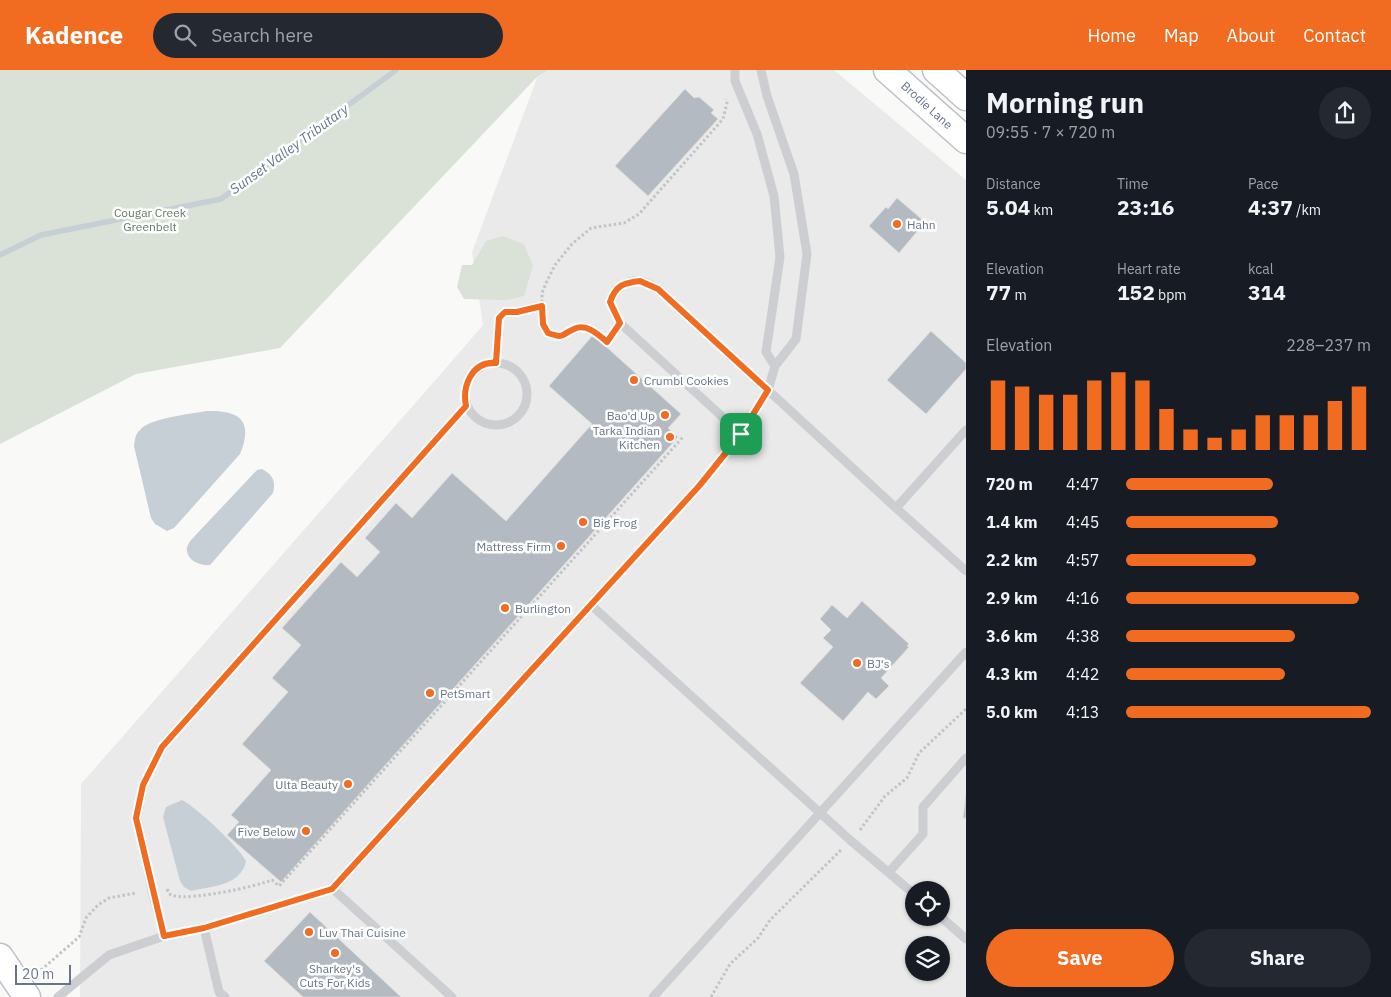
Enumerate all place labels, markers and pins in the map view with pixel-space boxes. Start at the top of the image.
place label: Hahn [907,217,936,232]
marker: Hahn [891,218,903,230]
place label: Crumbl Cookies [644,373,729,388]
marker: Crumbl Cookies [628,374,640,386]
place label: Bao'd Up [607,408,655,423]
marker: Bao'd Up [659,409,671,421]
pin [720,413,762,455]
place label: Tarka Indian Kitchen [593,423,660,452]
marker: Tarka Indian Kitchen [664,431,676,443]
place label: Big Frog [593,515,638,530]
marker: Big Frog [577,516,589,528]
place label: Mattress Firm [477,539,551,554]
marker: Mattress Firm [555,540,567,552]
place label: Burlington [515,601,571,616]
marker: Burlington [499,602,511,614]
place label: BJ's [867,656,890,671]
marker: BJ's [851,657,863,669]
place label: PetSmart [440,686,490,701]
marker: PetSmart [424,687,436,699]
place label: Ulta Beauty [275,777,338,792]
marker: Ulta Beauty [342,778,354,790]
place label: Five Below [237,824,296,839]
marker: Five Below [300,825,312,837]
place label: Luv Thai Cuisine [319,925,406,940]
marker: Luv Thai Cuisine [303,926,315,938]
marker: Sharkey's Cuts For Kids [329,947,341,959]
place label: Sharkey's Cuts For Kids [300,961,371,990]

